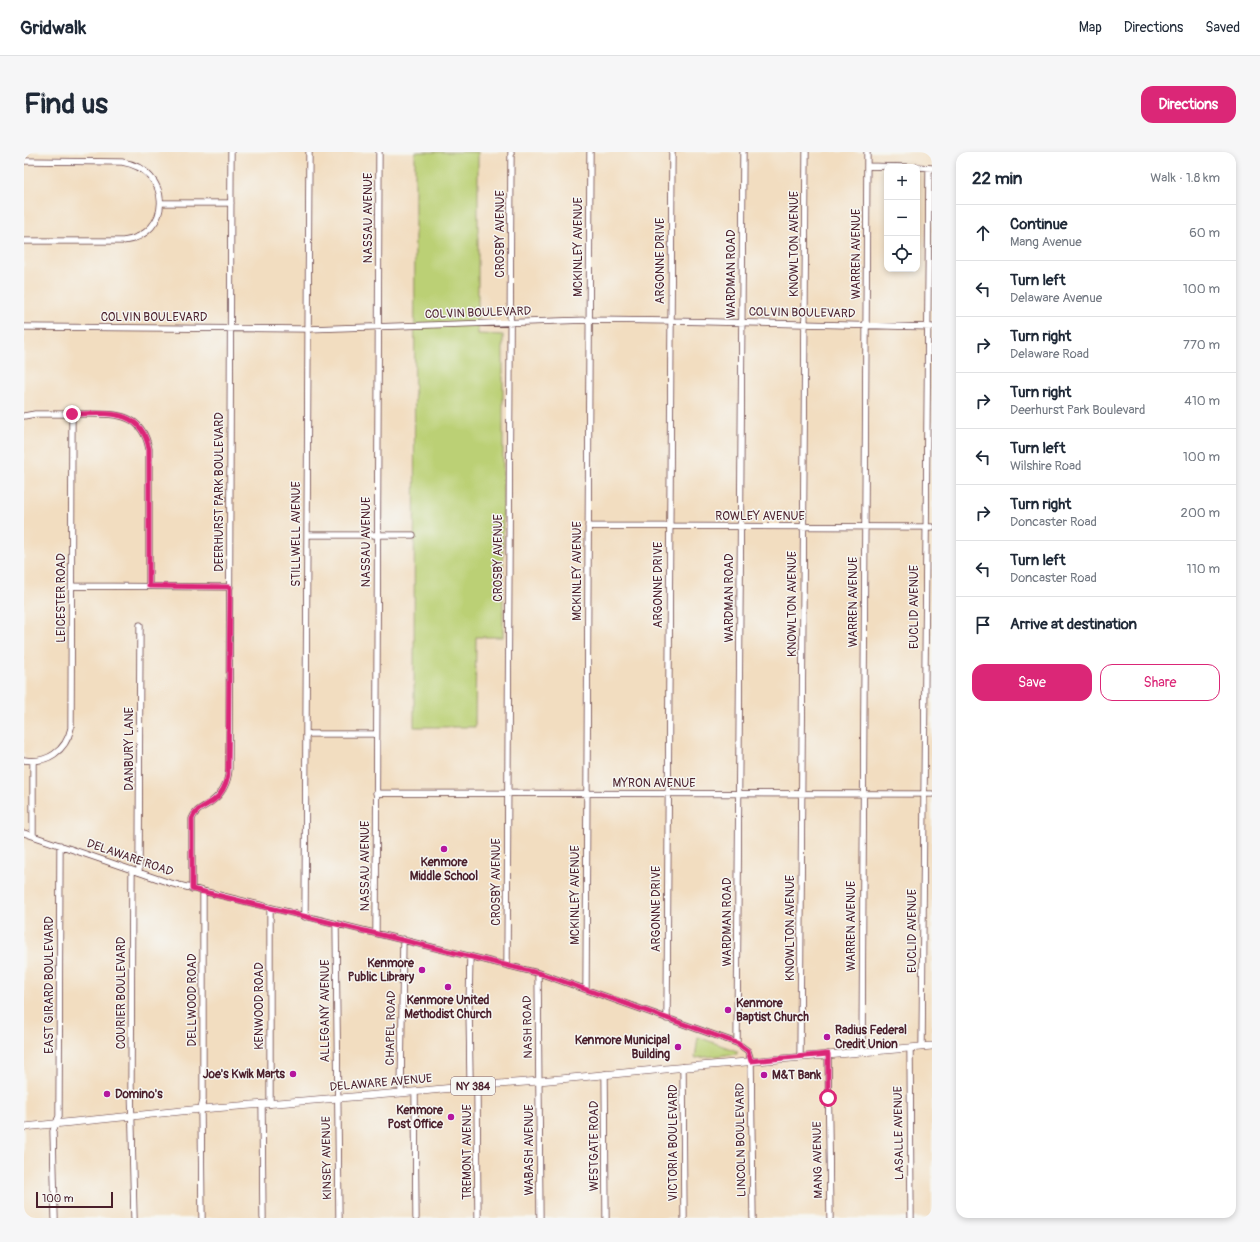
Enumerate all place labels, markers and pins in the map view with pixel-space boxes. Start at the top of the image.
marker: Kenmore Middle School [439,844,449,854]
place label: Kenmore Middle School [410,855,478,884]
place label: Kenmore Public Library [348,956,415,985]
marker: Kenmore Public Library [417,965,427,975]
marker: Kenmore United Methodist Church [443,982,453,992]
place label: Kenmore United Methodist Church [404,993,492,1022]
place label: Kenmore Baptist Church [736,996,809,1025]
marker: Kenmore Baptist Church [723,1005,733,1015]
place label: Radius Federal Credit Union [835,1023,907,1052]
marker: Radius Federal Credit Union [822,1032,832,1042]
place label: Kenmore Municipal Building [575,1033,670,1062]
marker: Kenmore Municipal Building [673,1042,683,1052]
place label: Joe's Kwik Marts [203,1067,286,1082]
place label: M&T Bank [772,1068,822,1083]
marker: Joe's Kwik Marts [288,1069,298,1079]
marker: M&T Bank [759,1070,769,1080]
place label: Domino's [115,1087,163,1102]
marker: Domino's [102,1089,112,1099]
place label: Kenmore Post Office [388,1103,444,1132]
marker: Kenmore Post Office [446,1112,456,1122]

